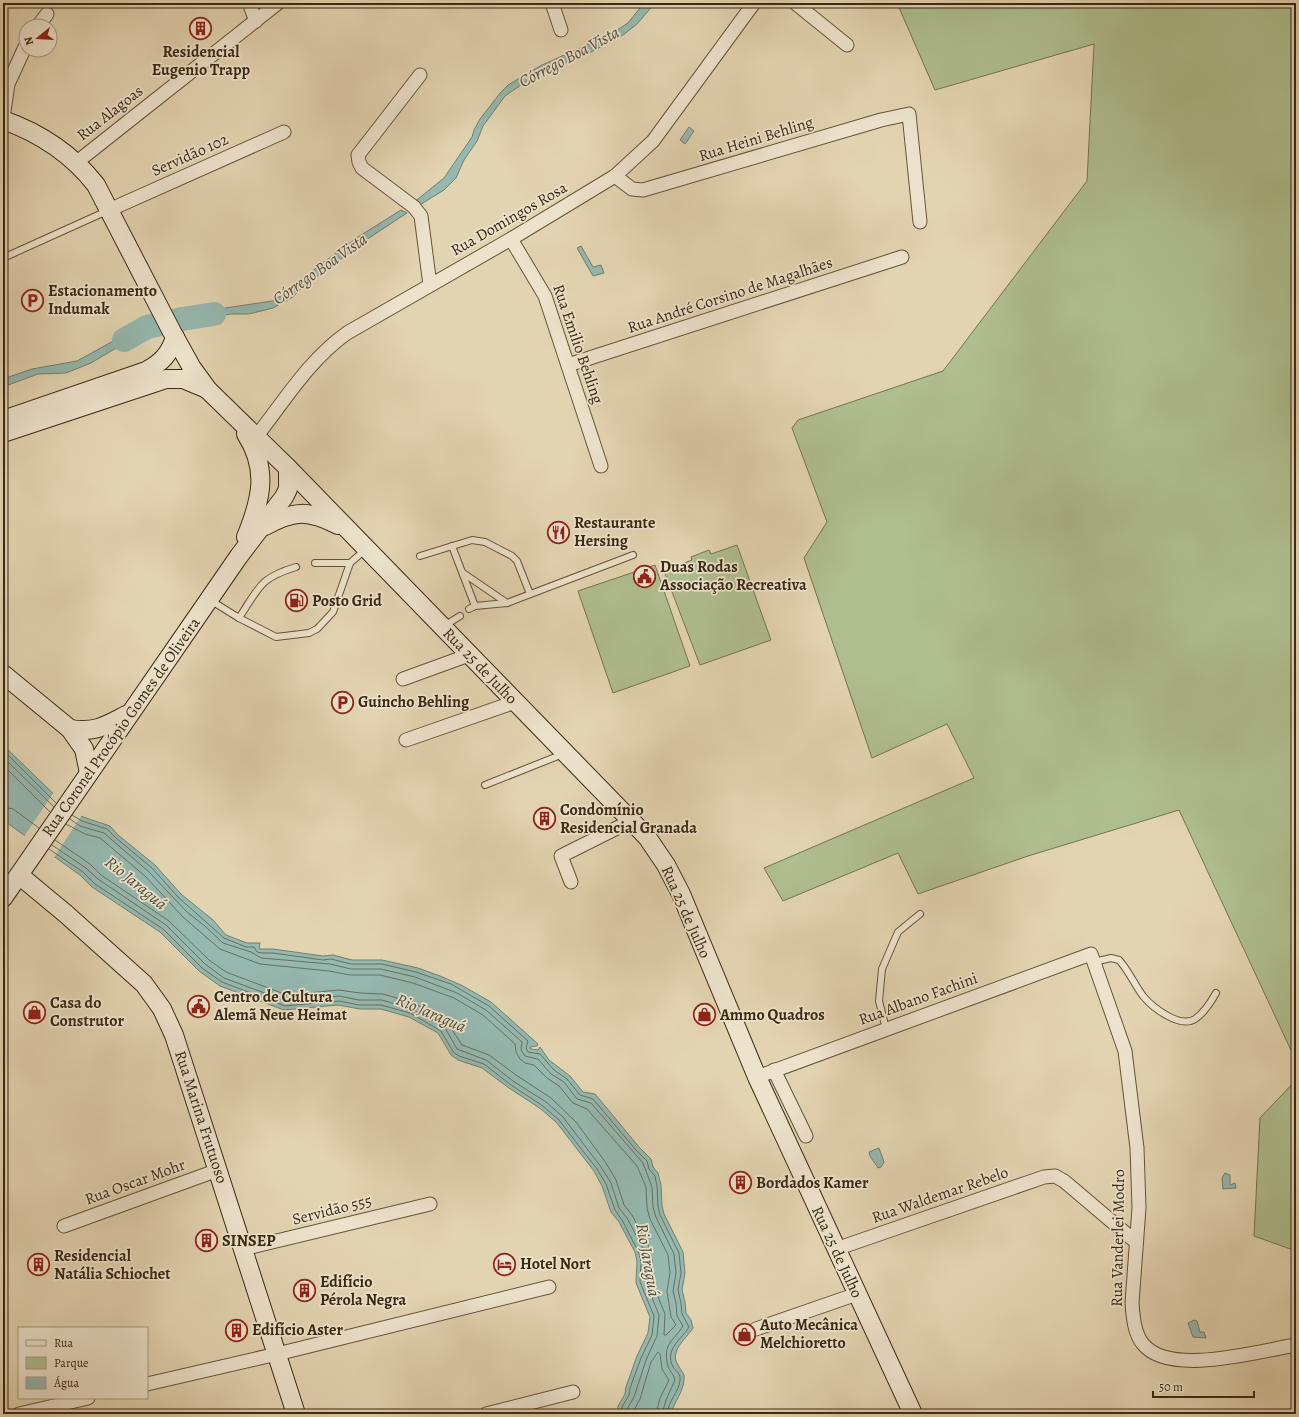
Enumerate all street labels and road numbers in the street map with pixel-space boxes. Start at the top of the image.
street label: Rua Alagoas [72,80,148,146]
street label: Rua Heini Behling [696,111,816,167]
street label: Servidão 102 [148,128,232,182]
street label: Rua Domingos Rosa [447,176,572,261]
street label: Rua André Corsino de Magalhães [625,251,835,339]
street label: Rua Emilio Behling [547,281,609,407]
street label: Rua Coronel Procópio Gomes de Oliveira [37,612,206,841]
street label: Rua 25 de Julho [438,623,522,709]
street label: Rua 25 de Julho [656,862,716,962]
street label: Rua Albano Fachini [855,967,981,1031]
street label: Rua Marina Frutuoso [169,1048,233,1186]
street label: Rua Oscar Mohr [82,1154,188,1210]
street label: Rua Waldemar Rebelo [869,1161,1011,1229]
street label: Rua Vanderlei Modro [1106,1169,1130,1307]
street label: Servidão 555 [290,1189,374,1230]
street label: Rua 25 de Julho [806,1202,868,1302]

